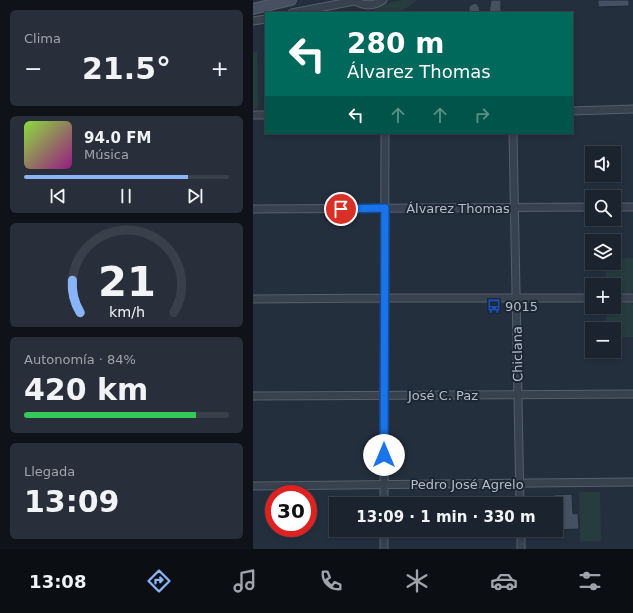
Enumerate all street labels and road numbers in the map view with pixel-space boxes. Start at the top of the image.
street label: Álvarez Thomas [406,201,510,216]
street label: Chiclana [510,326,525,382]
street label: José C. Paz [407,388,478,403]
street label: Pedro José Agrelo [410,477,524,492]

